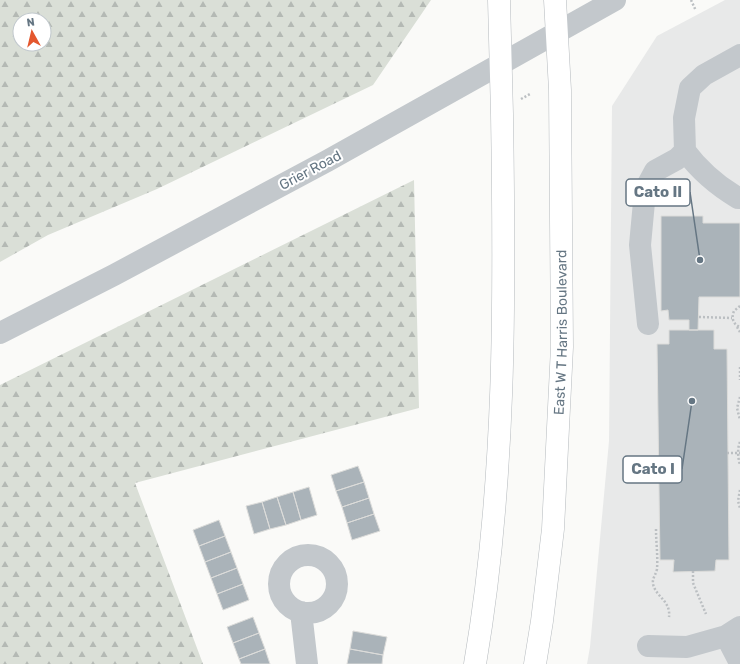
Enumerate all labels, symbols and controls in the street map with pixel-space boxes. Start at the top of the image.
north arrow [12,12,52,52]
text: N [26,16,36,30]
street label: Grier Road [276,147,344,194]
callout: Cato II [626,179,690,206]
text: Cato II [634,183,682,201]
street label: East W T Harris Boulevard [551,250,571,415]
callout: Cato I [623,456,682,483]
text: Cato I [631,460,675,478]

